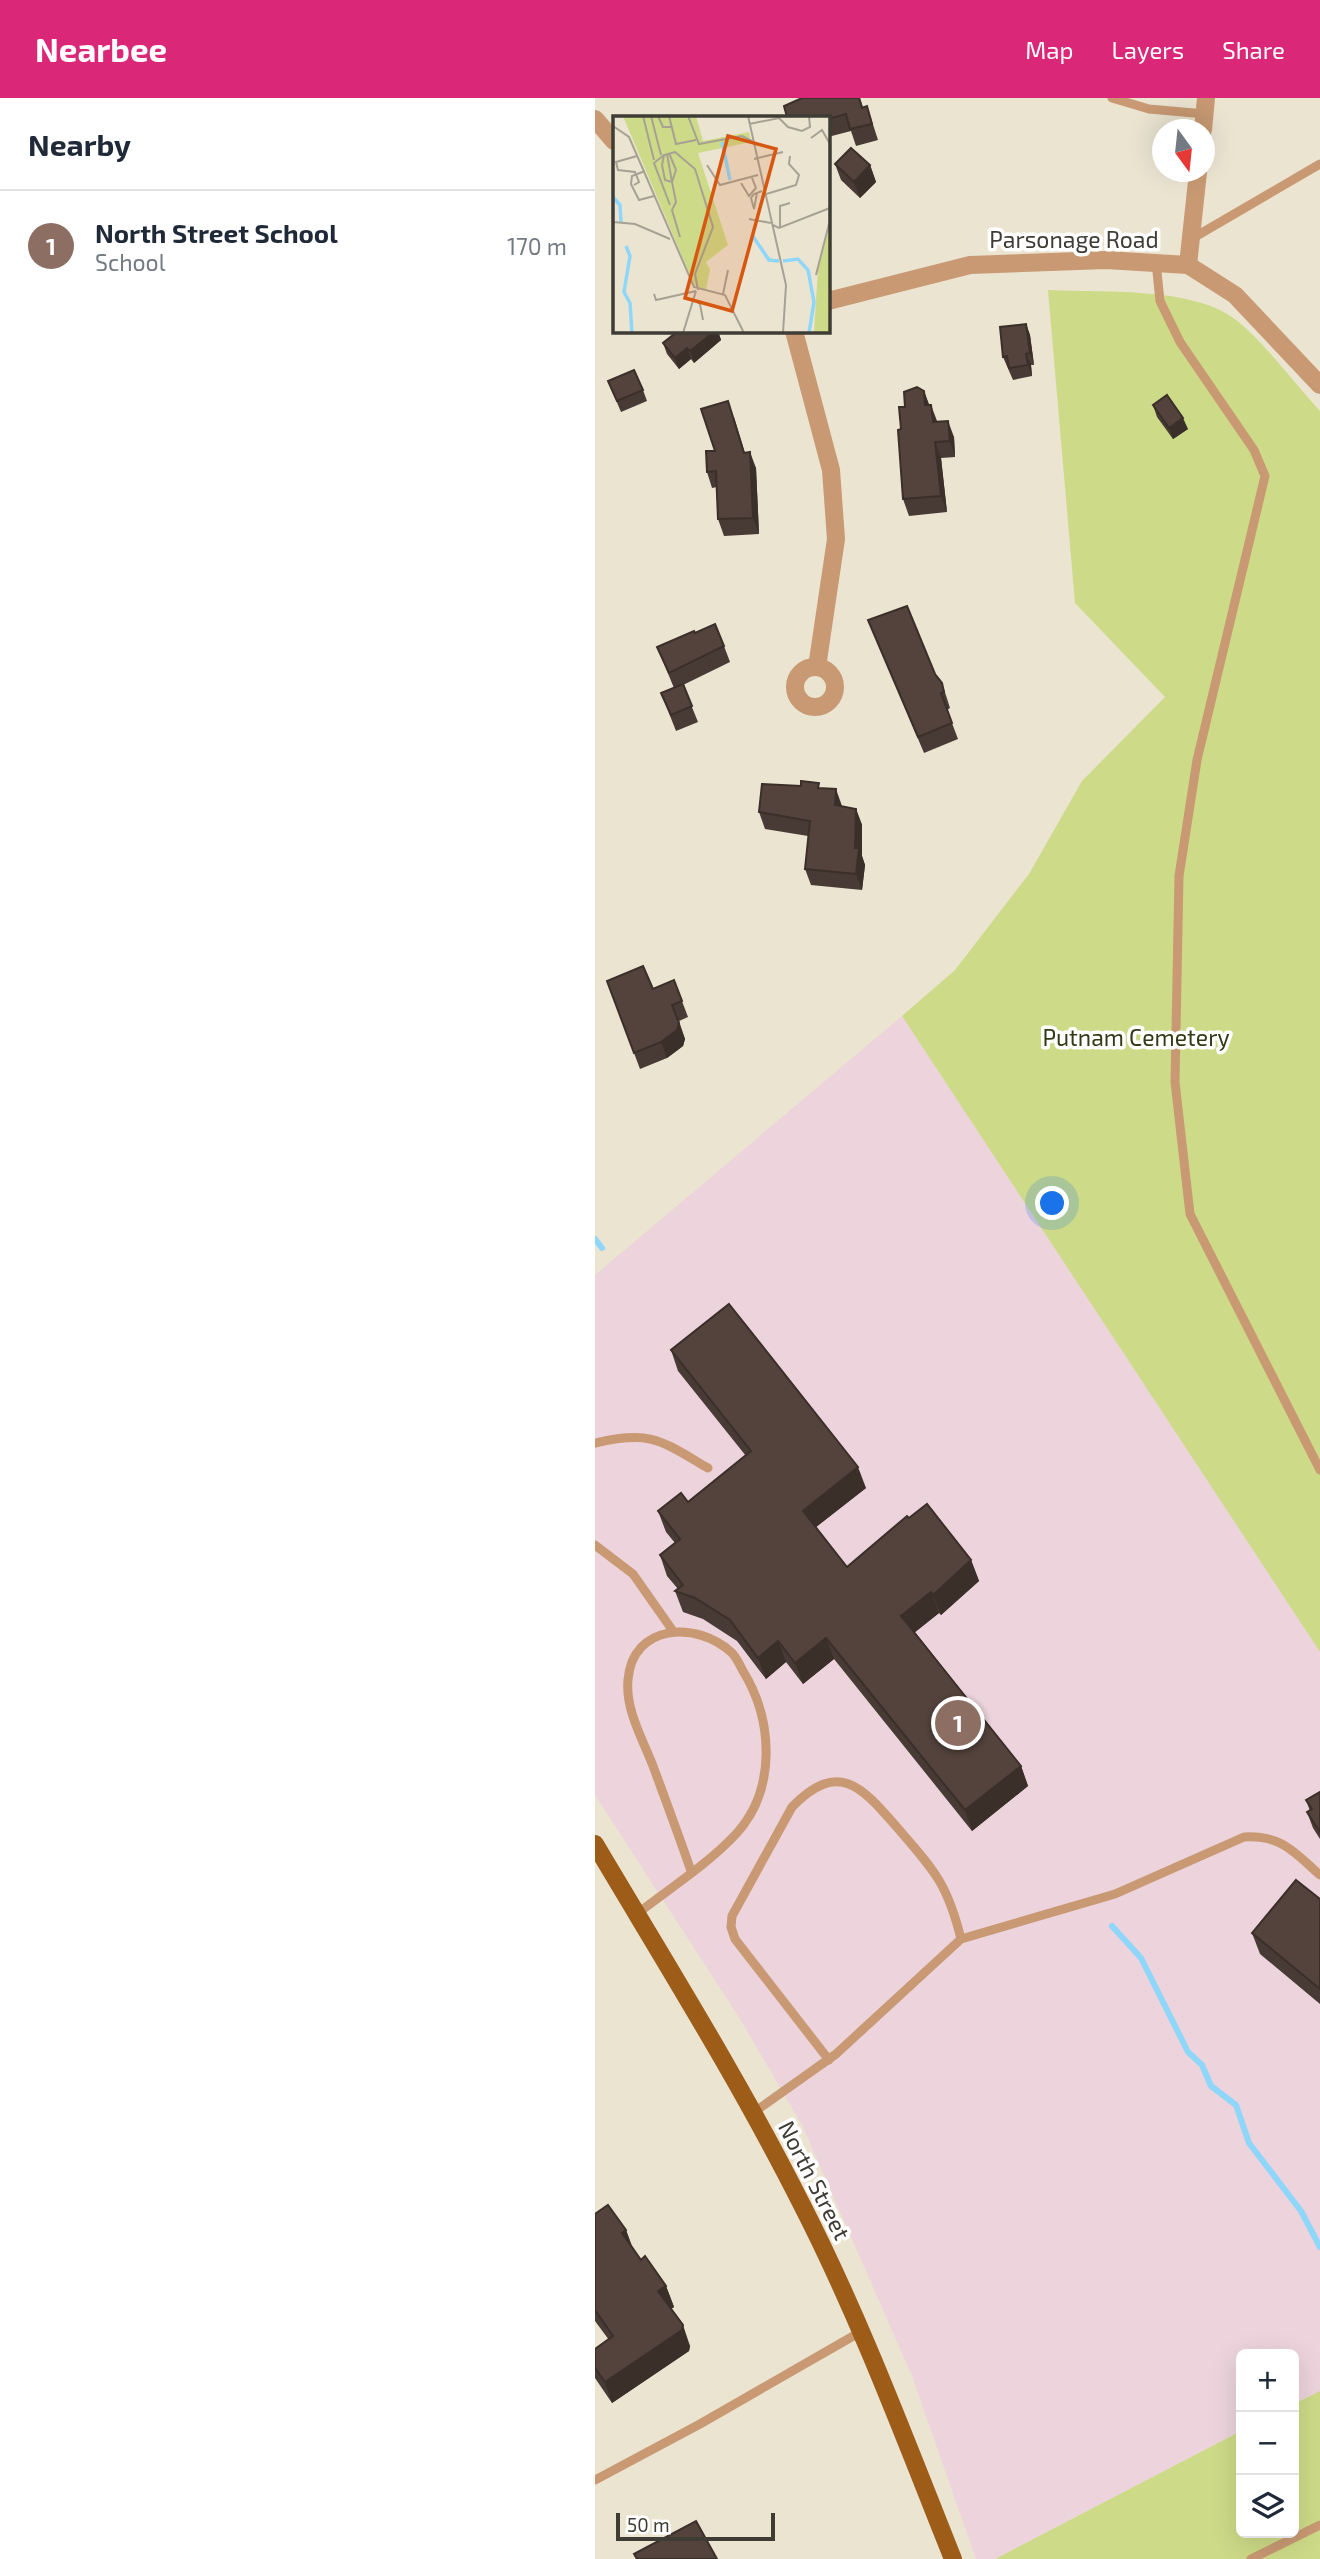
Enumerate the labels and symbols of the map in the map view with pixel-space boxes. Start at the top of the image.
inset map [613,116,829,332]
north arrow [1152,119,1215,182]
street label: Parsonage Road [989,225,1159,253]
park label: Putnam Cemetery [1042,1023,1230,1051]
your location [1035,1186,1069,1220]
pin: 1 [935,1697,981,1749]
street label: North Street [773,2116,857,2244]
scale bar [616,2510,775,2542]

